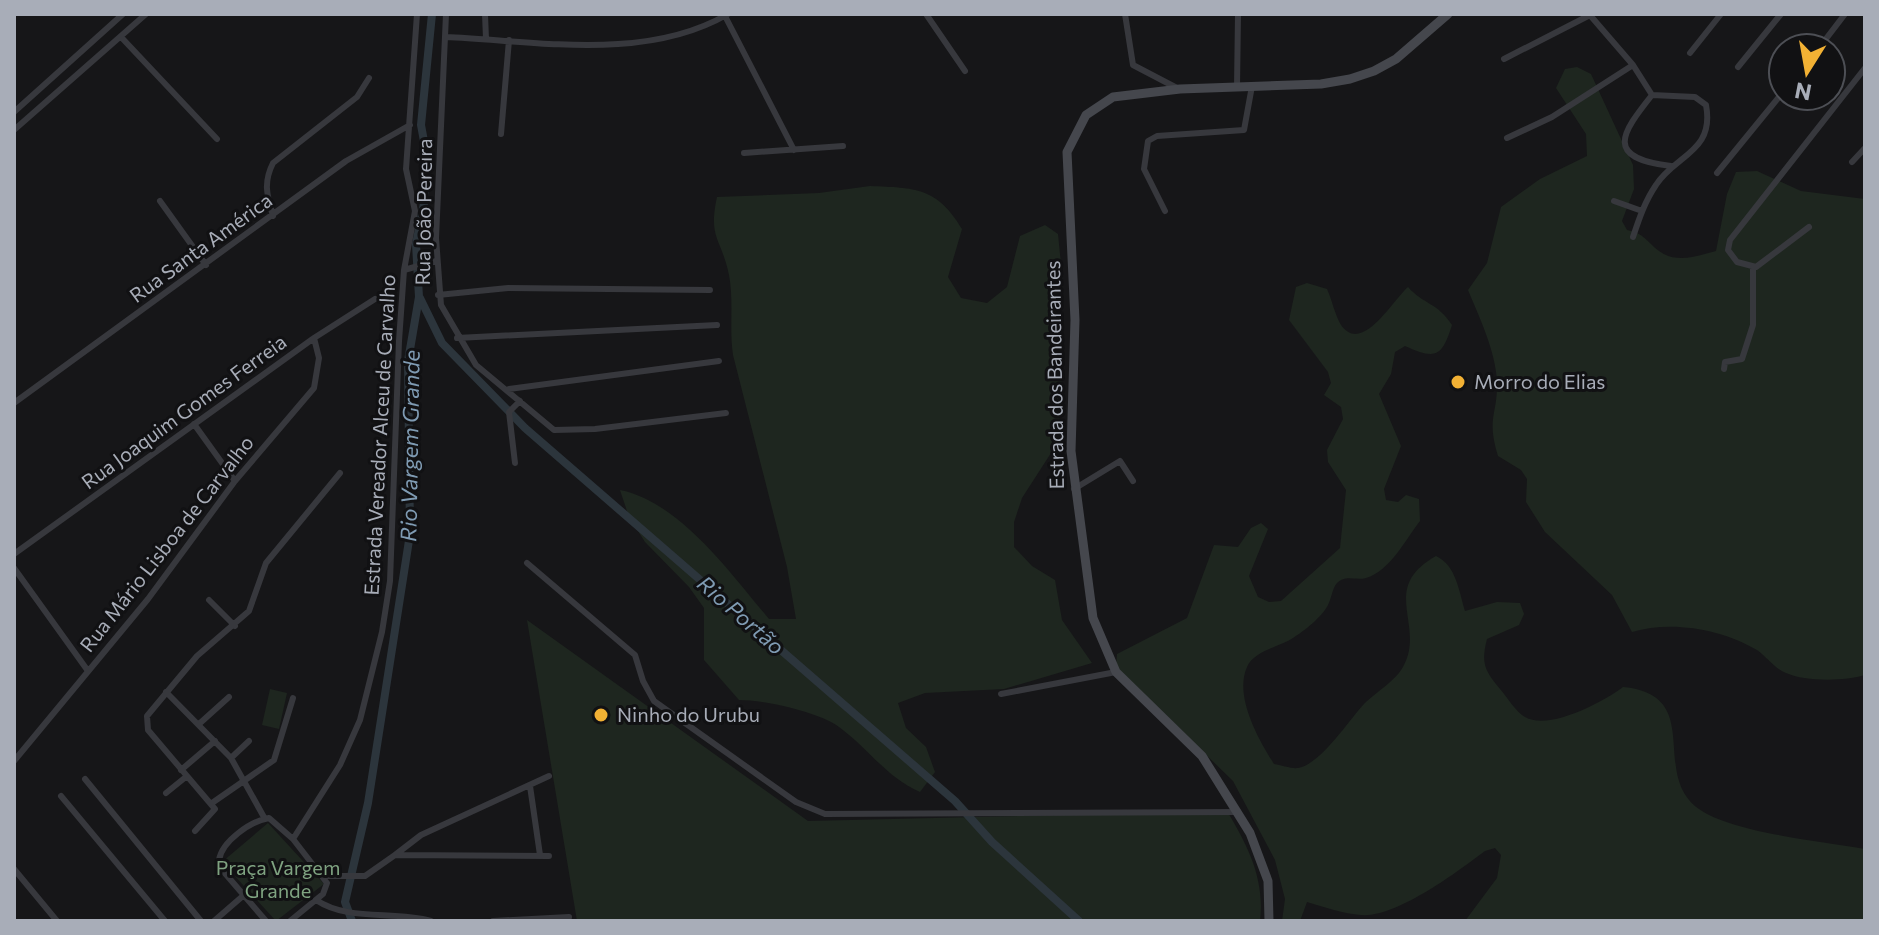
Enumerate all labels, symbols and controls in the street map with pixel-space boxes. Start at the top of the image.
north arrow [1767,32,1847,112]
text: N [1792,77,1814,107]
street label: Rua João Pereira [410,138,436,286]
street label: Rua Santa América [125,187,276,307]
street label: Estrada dos Bandeirantes [1040,260,1068,490]
street label: Estrada Vereador Alceu de Carvalho [359,274,399,596]
street label: Rua Joaquim Gomes Ferreia [76,329,290,494]
water label: Rio Vargem Grande [394,349,425,542]
place label: Morro do Elias [1474,369,1605,393]
marker: Morro do Elias [1449,373,1467,391]
street label: Rua Mário Lisboa de Carvalho [74,430,258,656]
water label: Rio Portão [692,569,790,660]
place label: Ninho do Urubu [617,702,760,726]
marker: Ninho do Urubu [592,706,610,724]
park label: Praça Vargem Grande [216,855,340,902]

